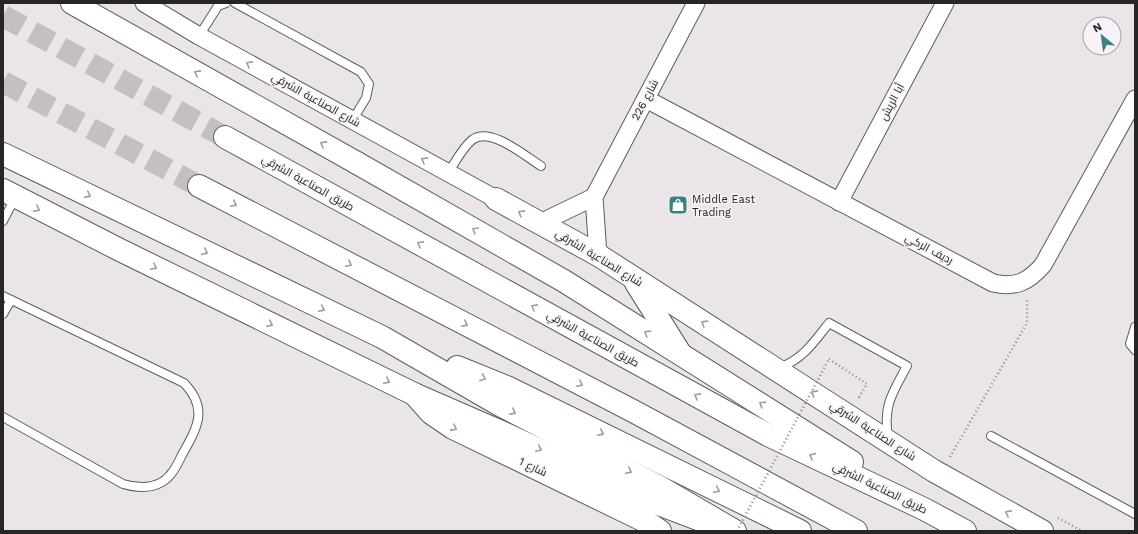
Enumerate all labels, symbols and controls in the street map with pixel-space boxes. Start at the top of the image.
north arrow [1082,16,1122,56]
text: N [1091,20,1104,35]
one-way arrow [246,61,253,68]
street label: شارع الصناعية الشرقي [268,70,363,132]
one-way arrow [194,71,201,78]
street label: شارع 226 [629,77,662,123]
street label: أبا الريش [876,81,907,123]
one-way arrow [320,141,327,148]
street label: طريق الصناعية الشرقي [259,152,356,215]
one-way arrow [421,157,429,165]
one-way arrow [84,190,92,198]
place label: Middle East Trading [692,193,756,219]
shop icon: Middle East Trading [667,194,689,216]
one-way arrow [230,199,237,207]
one-way arrow [33,204,41,211]
one-way arrow [518,210,525,217]
street label: شارع الصناعية الشرقي [552,227,645,291]
one-way arrow [472,228,479,235]
street label: رديف الركي [902,231,955,269]
one-way arrow [417,241,424,249]
one-way arrow [201,247,209,255]
one-way arrow [345,259,353,267]
one-way arrow [149,262,157,270]
one-way arrow [318,304,326,312]
one-way arrow [531,304,538,311]
street label: طريق الصناعية الشرقي [544,308,641,371]
one-way arrow [266,319,274,327]
one-way arrow [461,319,468,327]
one-way arrow [702,321,709,328]
one-way arrow [644,330,651,337]
one-way arrow [479,373,486,381]
one-way arrow [383,376,391,384]
one-way arrow [576,379,583,386]
one-way arrow [811,390,818,398]
one-way arrow [694,393,701,401]
street label: شارع الصناعية الشرقي [827,398,918,465]
one-way arrow [759,402,766,409]
one-way arrow [509,407,516,414]
one-way arrow [449,423,457,430]
one-way arrow [596,428,604,436]
one-way arrow [535,444,542,452]
one-way arrow [809,453,817,461]
street label: شارع 1 [517,455,549,480]
street label: طريق الصناعية الشرقي [830,460,929,518]
one-way arrow [625,466,632,474]
one-way arrow [713,485,721,493]
one-way arrow [1005,510,1012,517]

